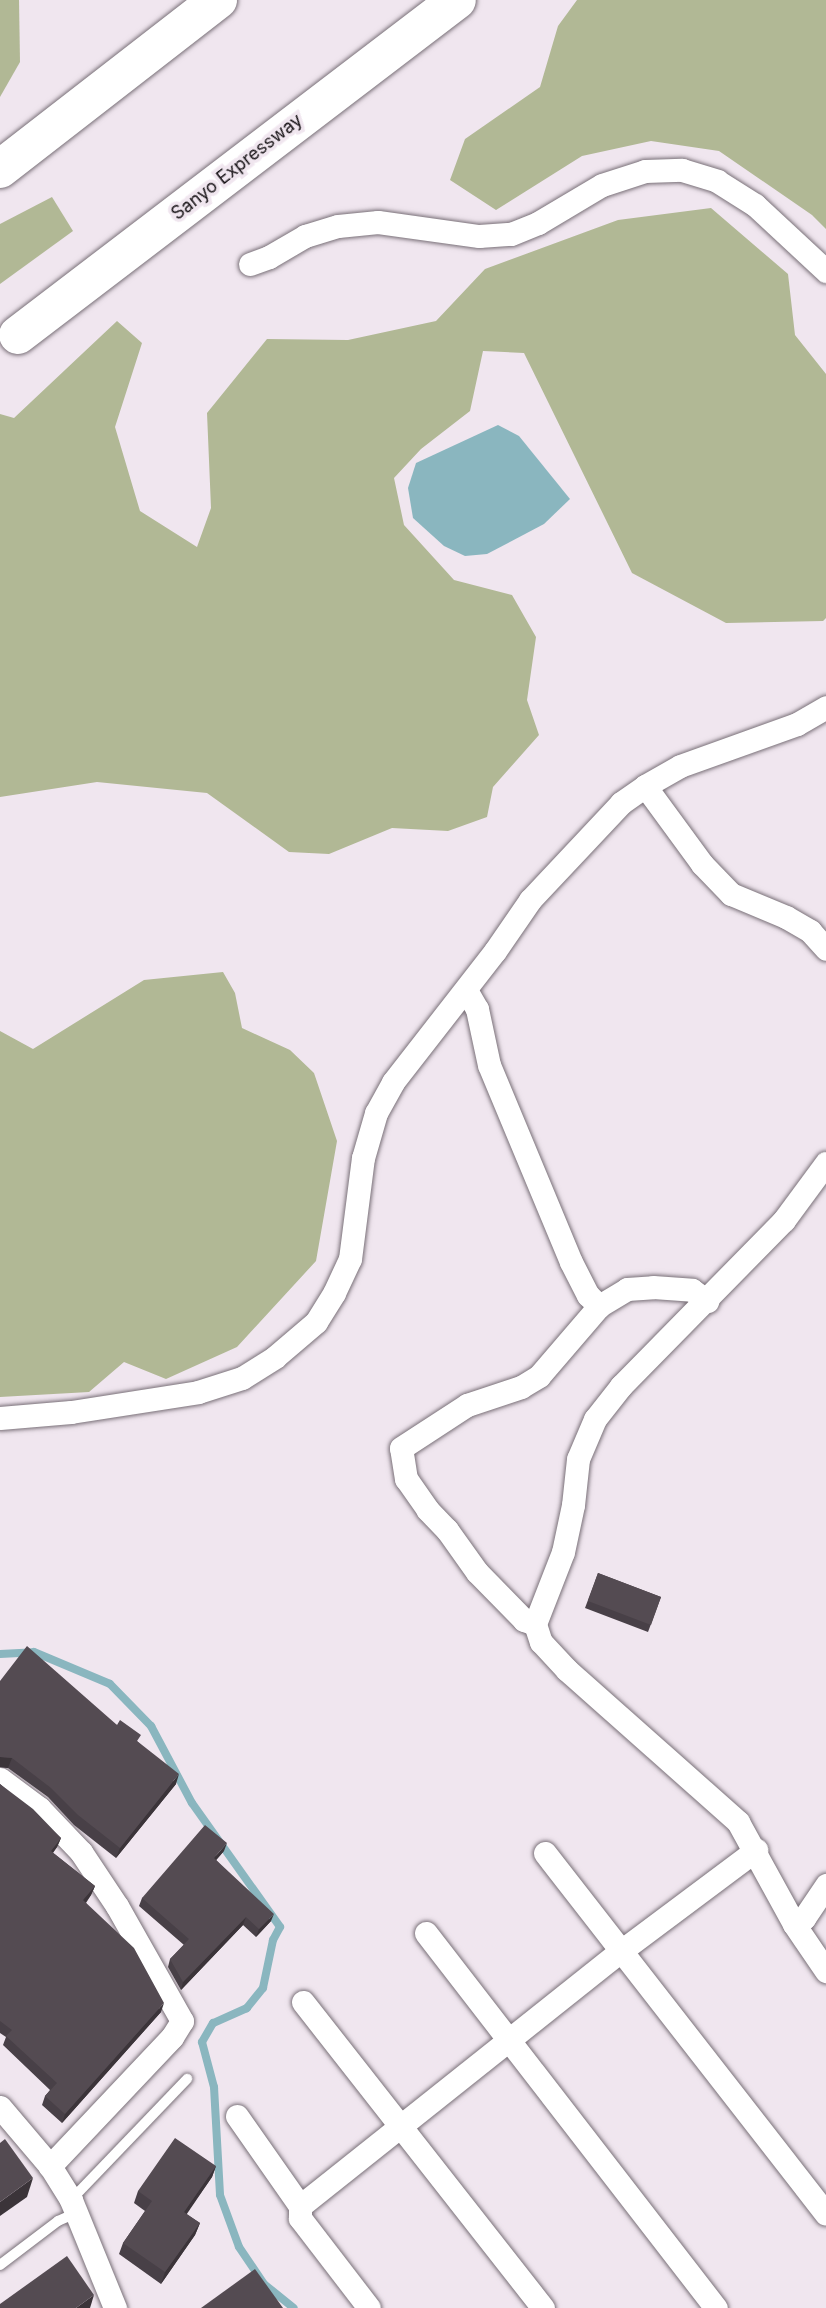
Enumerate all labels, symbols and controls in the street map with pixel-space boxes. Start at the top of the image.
street label: Sanyo Expressway [167,109,307,225]

